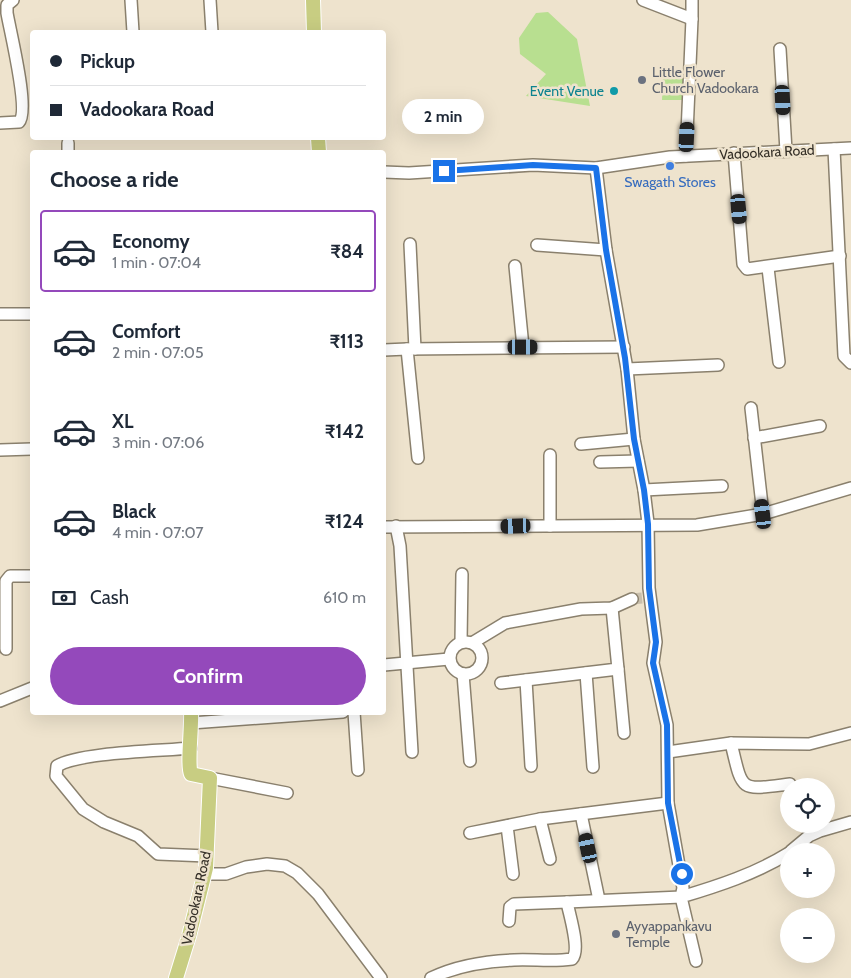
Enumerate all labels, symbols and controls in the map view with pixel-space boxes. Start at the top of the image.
text: Pickup [80,50,135,73]
place label: Little Flower Church Vadookara [652,63,759,97]
marker: Little Flower Church Vadookara [636,74,648,86]
place label: Event Venue [530,82,604,100]
marker: Event Venue [608,85,620,97]
car [774,85,791,115]
text: Vadookara Road [80,98,214,121]
callout: 2 min [403,99,485,134]
text: 2 min [424,107,462,126]
car [678,122,695,152]
street label: Vadookara Road [719,141,815,163]
route end [433,160,455,182]
marker: Swagath Stores [664,160,676,172]
text: Choose a ride [50,166,179,193]
place label: Swagath Stores [624,173,716,191]
car [730,193,747,225]
icon: car [52,229,97,274]
text: Economy [112,230,190,253]
text: ₹84 [330,240,364,263]
text: 1 min · 07:04 [112,253,201,272]
icon: car [52,319,97,364]
text: Comfort [112,320,181,343]
text: ₹113 [329,330,364,353]
car [508,340,538,355]
text: 2 min · 07:05 [112,343,204,362]
icon: car [52,409,97,454]
text: XL [112,410,133,433]
text: ₹142 [325,420,364,443]
text: 3 min · 07:06 [112,433,204,452]
car [753,498,772,530]
icon: car [52,499,97,544]
text: Black [112,500,156,523]
text: ₹124 [325,510,364,533]
car [500,518,531,534]
text: 4 min · 07:07 [112,523,204,542]
icon: cash [50,584,78,612]
text: Cash [90,586,129,609]
text: 610 m [323,588,366,607]
button: Confirm [50,647,366,705]
map controls [780,778,835,963]
button: locate [780,778,835,833]
car [577,832,598,864]
button: + [780,843,835,898]
street label: Vadookara Road [177,849,215,947]
route start [671,863,693,885]
button: − [780,908,835,963]
place label: Ayyappankavu Temple [626,917,712,951]
marker: Ayyappankavu Temple [610,928,622,940]

